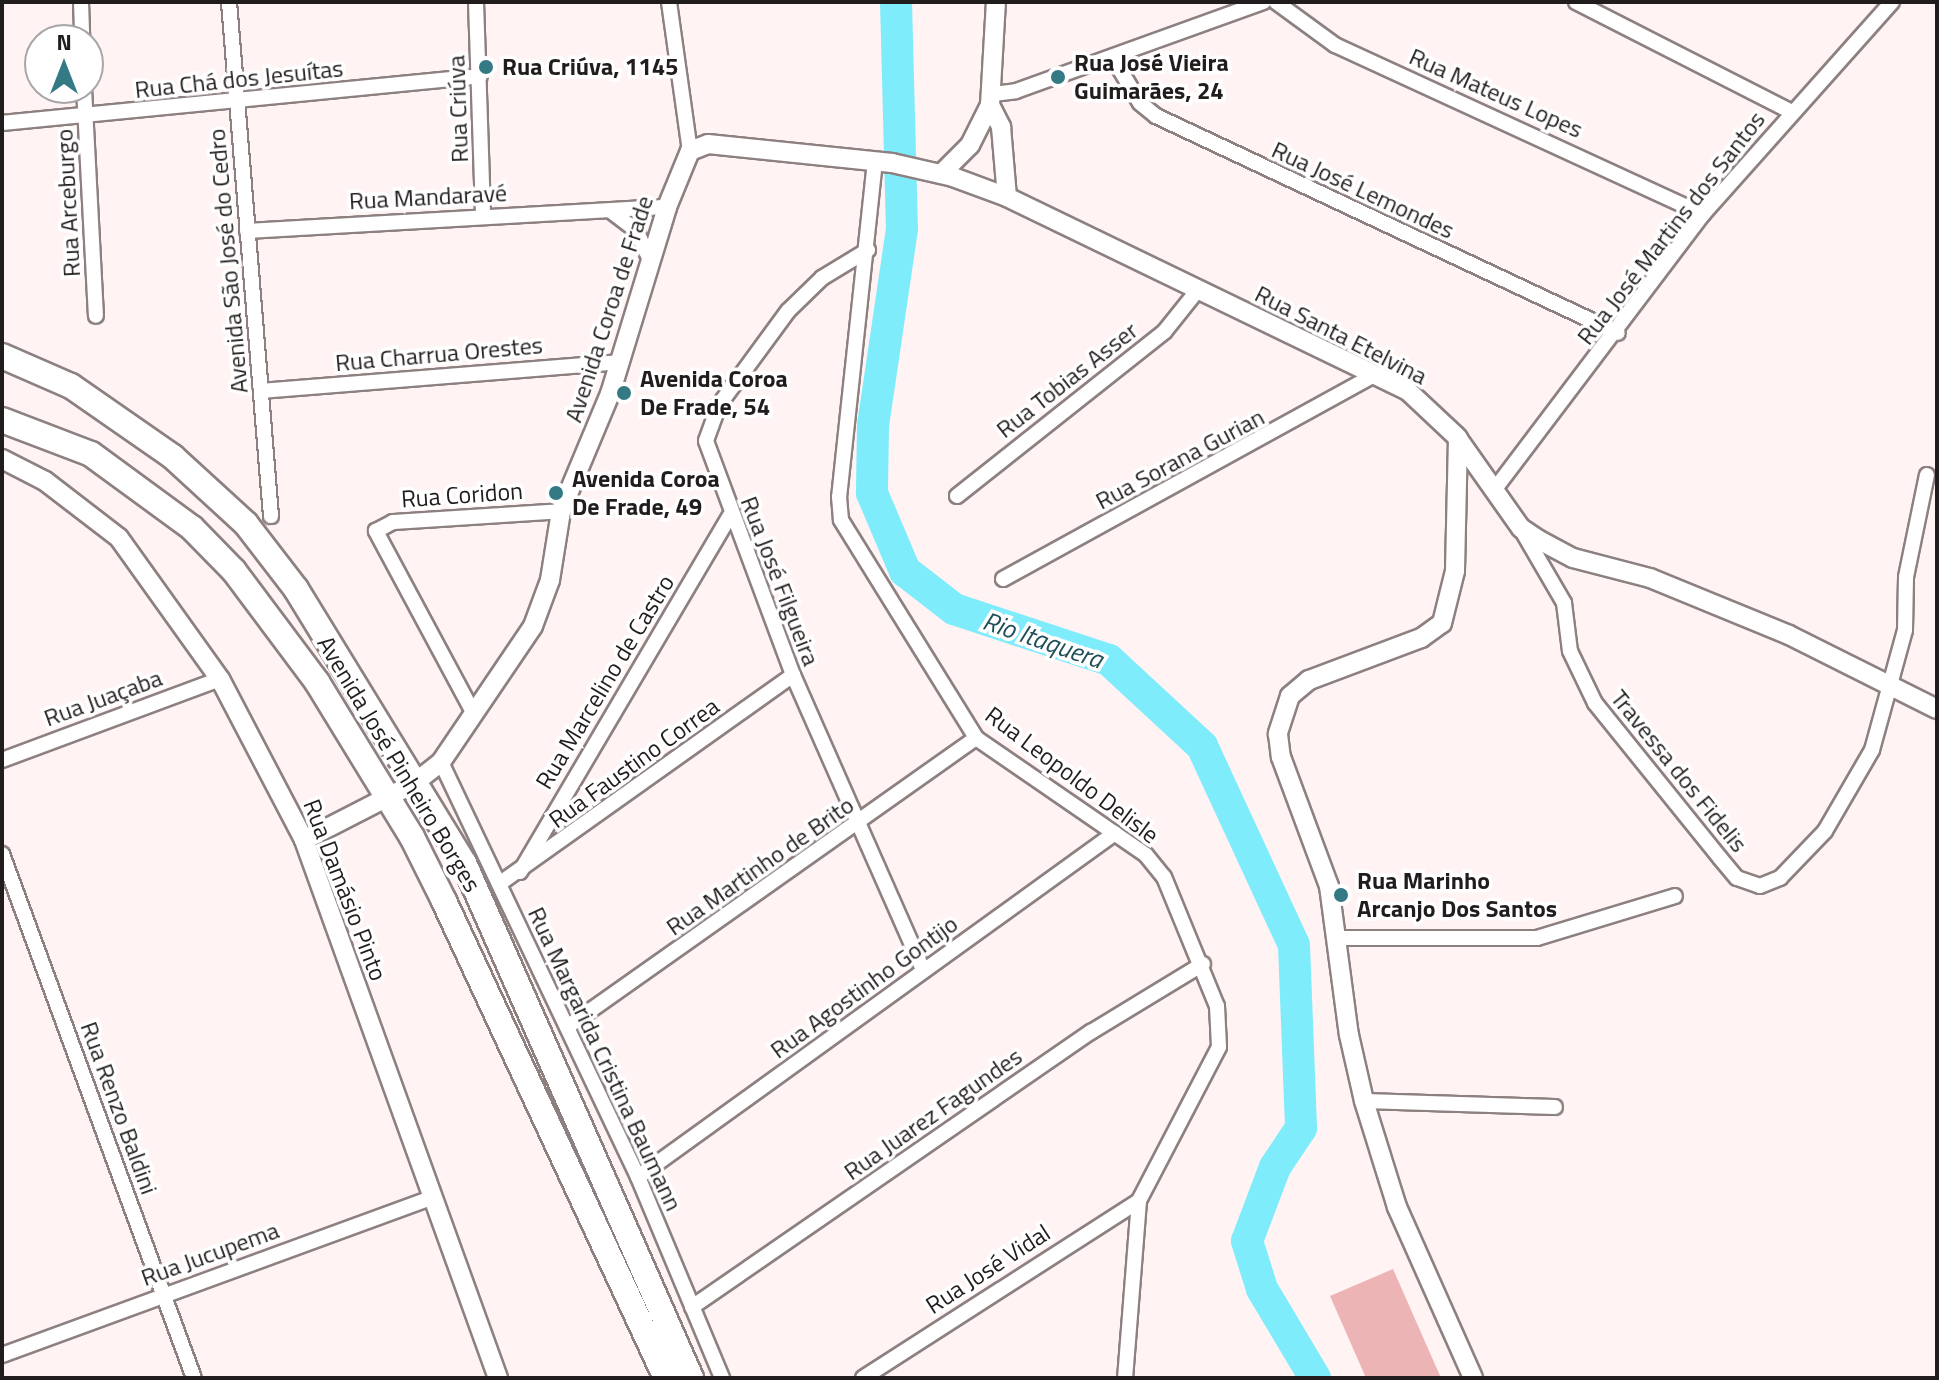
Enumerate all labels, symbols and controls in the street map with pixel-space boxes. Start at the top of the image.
north arrow [24,24,104,104]
text: N [56,25,72,59]
street label: Rua Mateus Lopes [1405,42,1587,144]
place label: Rua José Vieira Guimarães, 24 [1074,49,1229,105]
place label: Rua Criúva, 1145 [502,53,679,81]
street label: Rua Chá dos Jesuítas [133,54,345,104]
street label: Rua Criúva [442,55,474,163]
marker: Rua Criúva, 1145 [477,58,495,76]
marker: Rua José Vieira Guimarães, 24 [1049,68,1067,86]
street label: Rua José Martins dos Santos [1571,106,1771,350]
street label: Avenida São José do Cedro [202,127,254,395]
street label: Rua Arceburgo [50,128,86,278]
street label: Rua José Lemondes [1267,135,1459,245]
street label: Rua Mandaravé [348,178,508,216]
street label: Avenida Coroa de Frade [559,192,659,426]
street label: Rua Santa Etelvina [1250,279,1432,391]
street label: Rua Tobias Asser [991,316,1143,444]
street label: Rua Charrua Orestes [334,331,544,377]
place label: Avenida Coroa De Frade, 54 [640,365,788,421]
marker: Avenida Coroa De Frade, 54 [615,384,633,402]
street label: Rua Sorana Gurian [1091,402,1269,516]
place label: Avenida Coroa De Frade, 49 [572,465,720,521]
street label: Rua Coridon [400,476,524,514]
marker: Avenida Coroa De Frade, 49 [547,484,565,502]
street label: Rua José Filgueira [734,492,826,670]
street label: Rua Marcelino de Castro [530,570,680,794]
water label: Rio Itaquera [979,605,1107,675]
street label: Avenida José Pinheiro Borges [311,631,487,897]
street label: Rua Juaçaba [40,663,166,733]
street label: Travessa dos Fidelis [1605,684,1753,858]
street label: Rua Faustino Correa [543,692,725,834]
street label: Rua Leopoldo Delisle [980,700,1164,850]
street label: Rua Martinho de Brito [661,790,859,942]
street label: Rua Damásio Pinto [297,795,393,985]
place label: Rua Marinho Arcanjo Dos Santos [1357,867,1557,923]
marker: Rua Marinho Arcanjo Dos Santos [1332,886,1350,904]
street label: Rua Margarida Cristina Baumann [522,902,688,1216]
street label: Rua Agostinho Gontijo [765,909,963,1065]
street label: Rua Renzo Baldini [74,1018,164,1198]
street label: Rua Juarez Fagundes [838,1042,1028,1186]
street label: Rua Jucupema [137,1216,283,1292]
street label: Rua José Vidal [920,1218,1056,1320]

